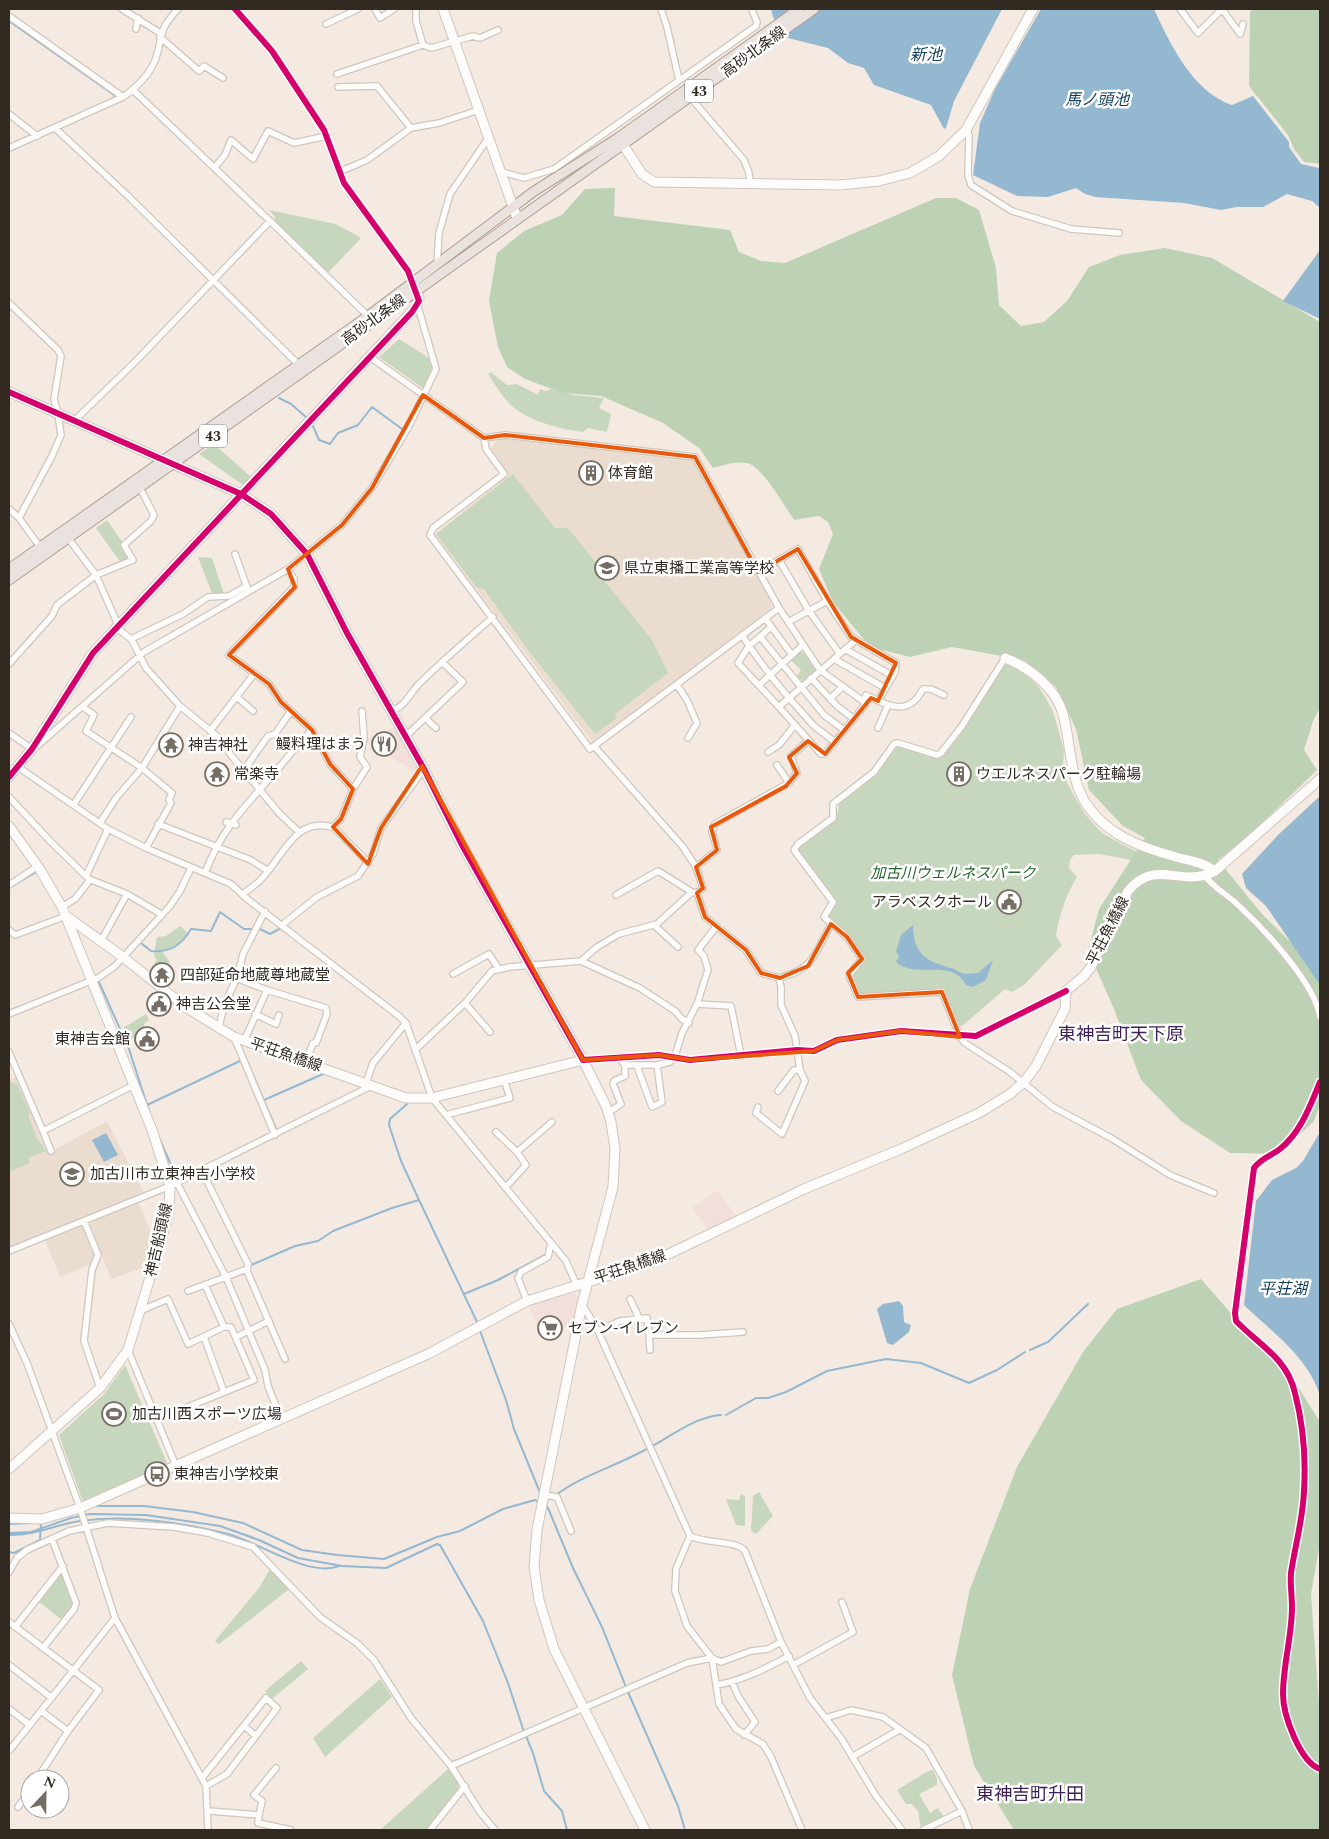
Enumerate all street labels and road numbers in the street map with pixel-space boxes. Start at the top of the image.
street label: 高砂北条線 [717,21,791,83]
road number: 43 [685,80,713,102]
street label: 高砂北条線 [337,289,411,351]
road number: 43 [199,424,227,448]
street label: 平荘魚橋線 [1081,892,1135,970]
street label: 平荘魚橋線 [247,1032,325,1078]
street label: 神吉船頭線 [139,1201,179,1279]
street label: 平荘魚橋線 [591,1244,669,1290]

